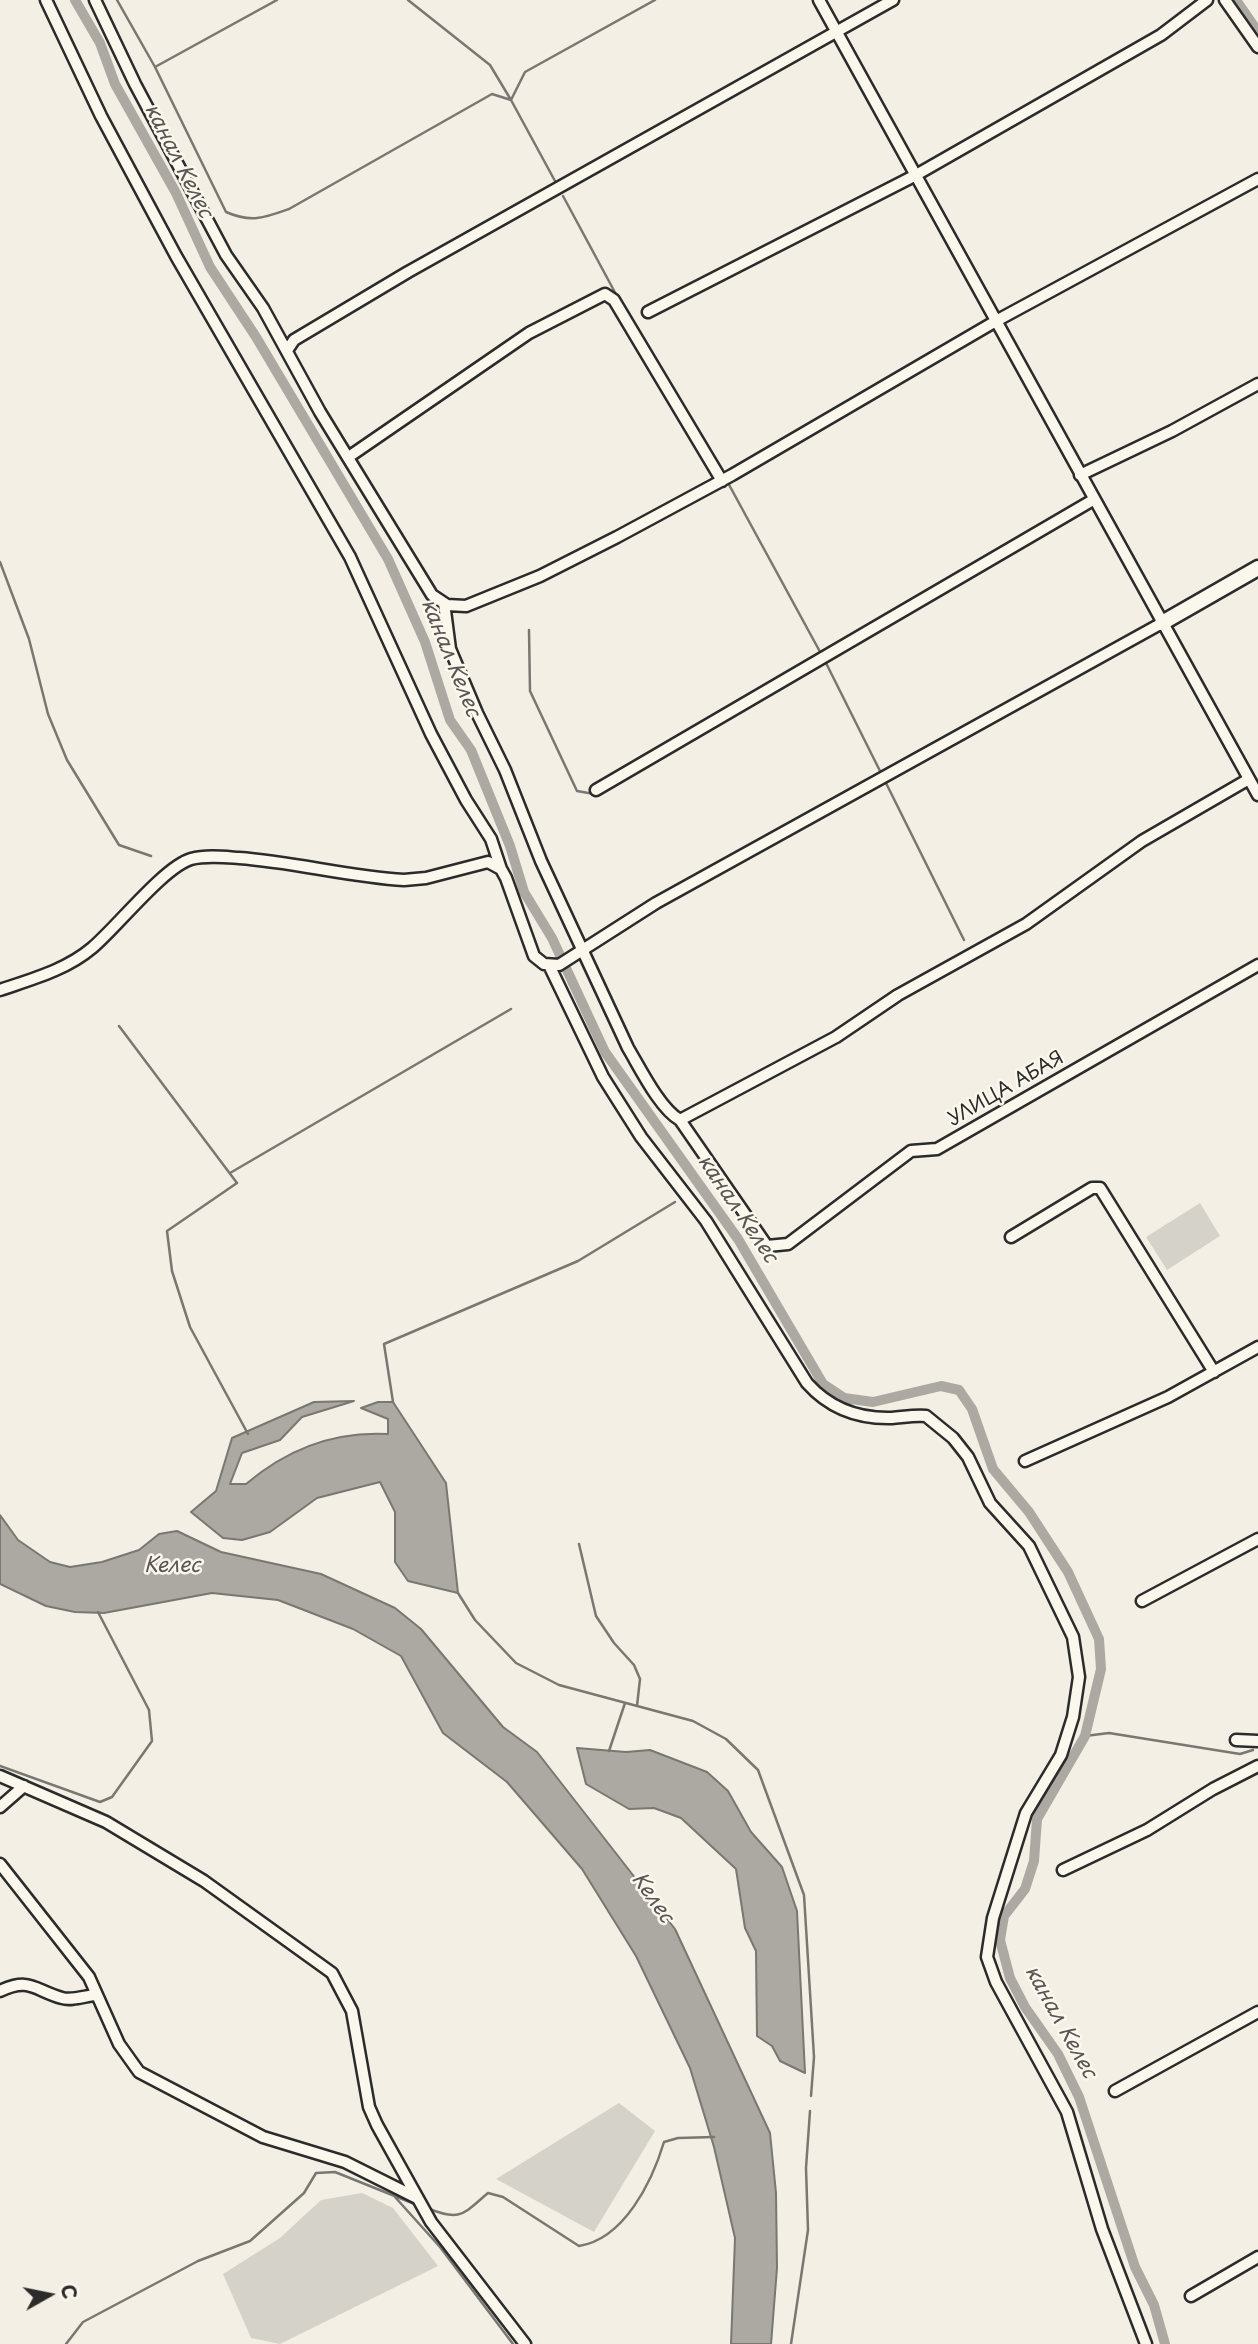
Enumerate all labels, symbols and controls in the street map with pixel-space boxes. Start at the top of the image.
water label: канал Келес [138,100,218,222]
water label: канал Келес [415,595,485,721]
street label: УЛИЦА АБАЯ [944,1047,1068,1131]
water label: канал Келес [692,1150,782,1268]
water label: Келес [144,1553,200,1579]
water label: Келес [626,1868,678,1928]
water label: канал Келес [1019,1961,1101,2083]
north arrow [14,2260,84,2330]
text: С [55,2282,85,2301]

